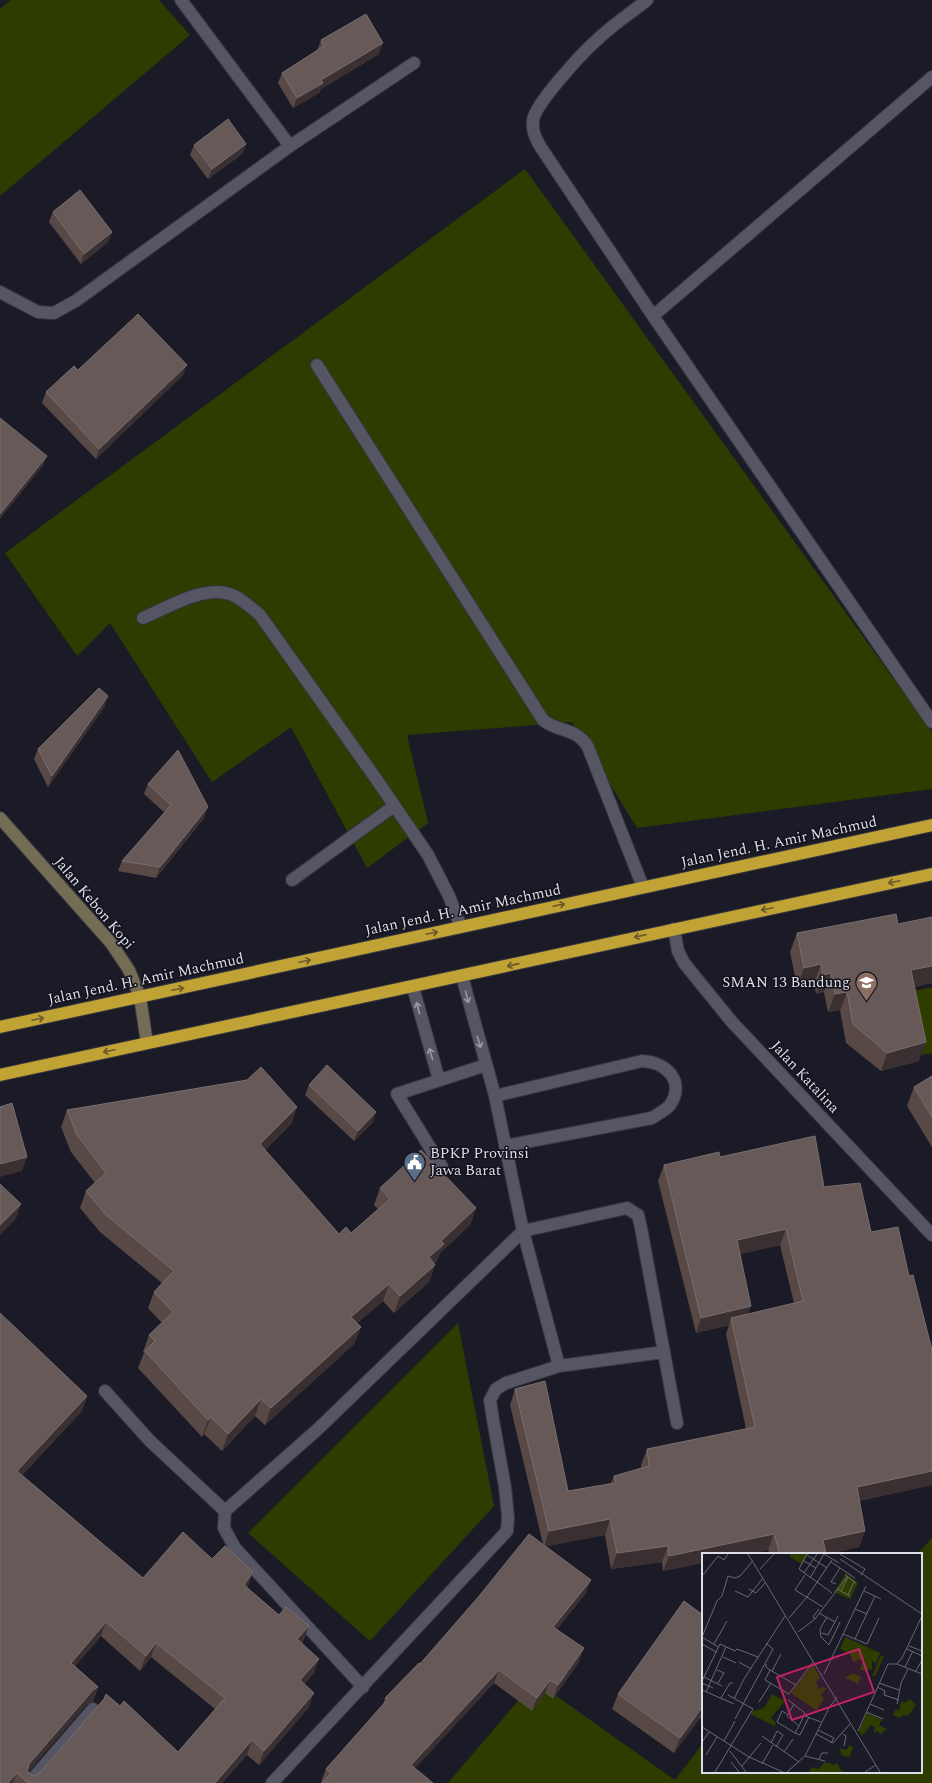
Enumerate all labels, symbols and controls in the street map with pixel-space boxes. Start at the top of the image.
street label: Jalan Jend. H. Amir Machmud [679,810,879,874]
street label: Jalan Kebon Kopi [48,851,140,955]
street label: Jalan Jend. H. Amir Machmud [363,878,563,942]
one-way arrow [888,879,901,887]
one-way arrow [552,901,565,909]
one-way arrow [761,906,774,914]
one-way arrow [425,929,438,937]
one-way arrow [633,933,646,941]
street label: Jalan Jend. H. Amir Machmud [46,947,246,1011]
one-way arrow [298,957,311,965]
one-way arrow [507,961,520,969]
school or university icon: SMAN 13 Bandung [853,969,879,1002]
place label: SMAN 13 Bandung [722,971,850,994]
one-way arrow [172,985,185,993]
one-way arrow [464,990,471,1003]
one-way arrow [414,1001,422,1014]
one-way arrow [31,1014,44,1022]
one-way arrow [476,1035,483,1048]
street label: Jalan Katalina [765,1035,845,1119]
one-way arrow [103,1048,116,1056]
one-way arrow [427,1048,434,1061]
place label: BPKP Provinsi Jawa Barat [430,1142,529,1182]
public building icon: BPKP Provinsi Jawa Barat [401,1149,427,1182]
inset map [702,1553,922,1773]

